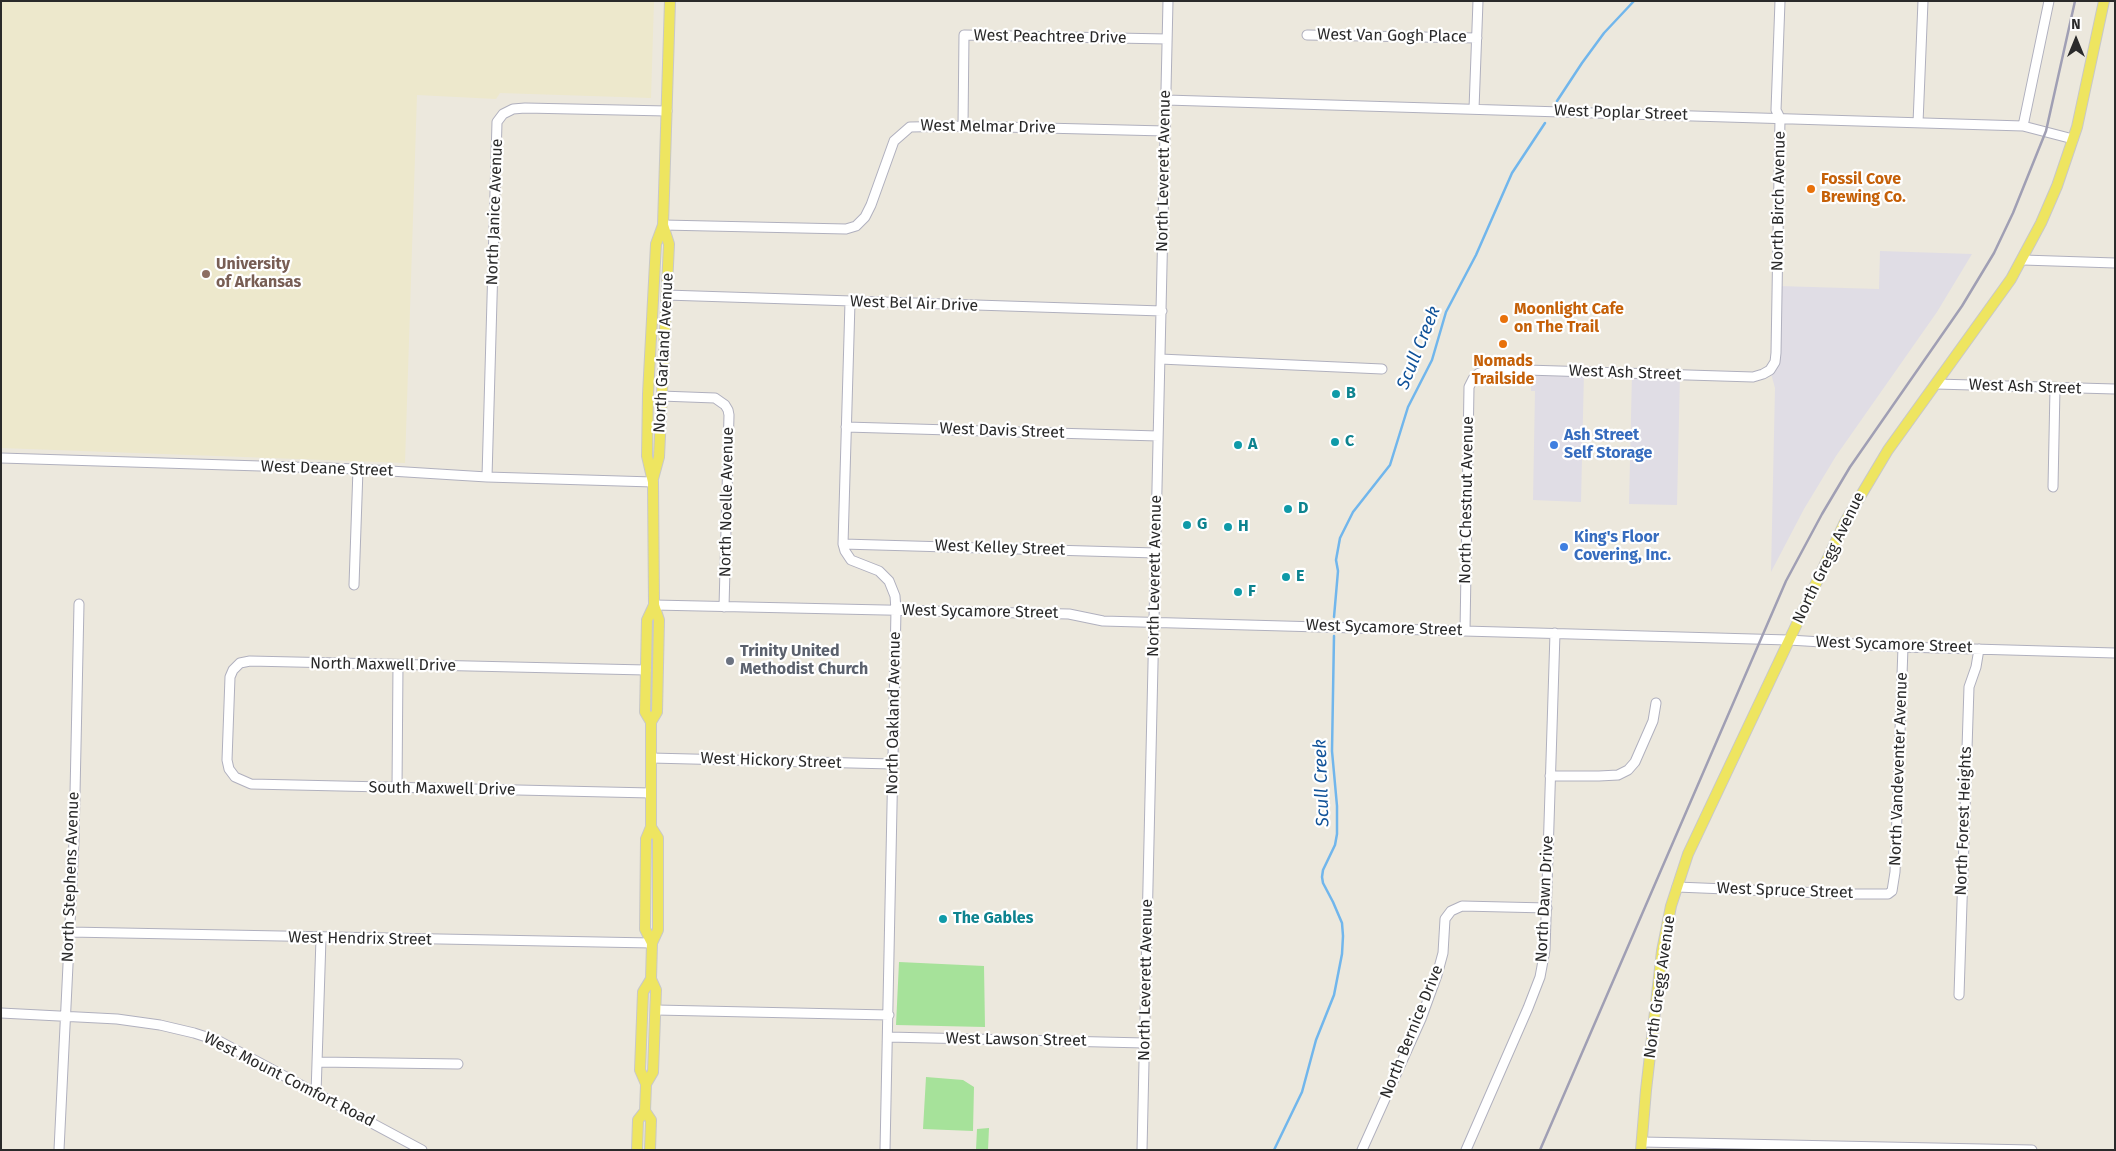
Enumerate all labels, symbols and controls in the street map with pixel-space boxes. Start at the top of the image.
north arrow [2051,15,2101,65]
text: N [2071,16,2081,33]
street label: West Van Gogh Place [1317,25,1467,47]
street label: West Peachtree Drive [973,26,1127,48]
street label: North Leverett Avenue [1153,90,1175,252]
street label: West Poplar Street [1554,101,1688,125]
street label: West Melmar Drive [920,116,1056,138]
street label: North Birch Avenue [1768,131,1790,271]
street label: North Janice Avenue [483,138,507,286]
place label: Fossil Cove Brewing Co. [1821,170,1906,208]
marker: Fossil Cove Brewing Co. [1805,183,1817,195]
place label: University of Arkansas [216,255,301,293]
marker: University of Arkansas [200,268,212,280]
street label: North Garland Avenue [650,272,678,434]
street label: West Bel Air Drive [850,292,978,316]
place label: Moonlight Cafe on The Trail [1514,300,1624,338]
water label: Scull Creek [1393,303,1445,393]
marker: Moonlight Cafe on The Trail [1498,313,1510,325]
marker: Nomads Trailside [1497,338,1509,350]
place label: Nomads Trailside [1472,352,1534,390]
street label: West Ash Street [1568,361,1682,385]
street label: West Ash Street [1968,375,2082,399]
place label: B [1346,384,1356,404]
marker: B [1330,388,1342,400]
street label: North Chestnut Avenue [1456,416,1478,584]
street label: West Davis Street [939,419,1065,443]
place label: Ash Street Self Storage [1564,426,1652,464]
street label: North Noelle Avenue [716,427,738,577]
place label: C [1345,432,1354,452]
place label: A [1248,435,1257,455]
marker: C [1329,436,1341,448]
marker: A [1232,439,1244,451]
marker: Ash Street Self Storage [1548,439,1560,451]
street label: West Deane Street [260,457,394,481]
street label: North Gregg Avenue [1789,489,1869,627]
street label: North Leverett Avenue [1144,495,1166,657]
place label: D [1298,499,1308,519]
marker: D [1282,503,1294,515]
place label: G [1197,515,1207,535]
place label: H [1238,517,1249,537]
marker: G [1181,519,1193,531]
marker: H [1222,521,1234,533]
place label: King's Floor Covering, Inc. [1574,528,1671,566]
street label: West Kelley Street [934,536,1066,560]
marker: King's Floor Covering, Inc. [1558,541,1570,553]
place label: E [1296,567,1304,587]
marker: E [1280,571,1292,583]
place label: F [1248,582,1256,602]
marker: F [1232,586,1244,598]
street label: West Sycamore Street [901,601,1059,623]
street label: West Sycamore Street [1305,616,1463,640]
street label: North Oakland Avenue [883,631,905,795]
street label: West Sycamore Street [1815,633,1973,657]
place label: Trinity United Methodist Church [740,642,868,680]
street label: North Maxwell Drive [310,654,456,676]
marker: Trinity United Methodist Church [724,655,736,667]
street label: North Vandeventer Avenue [1886,672,1912,866]
water label: Scull Creek [1310,739,1334,827]
street label: North Forest Heights [1952,746,1976,896]
street label: West Hickory Street [700,749,842,773]
street label: South Maxwell Drive [368,778,516,800]
street label: North Stephens Avenue [58,791,84,963]
street label: North Dawn Drive [1532,835,1558,963]
street label: West Spruce Street [1716,879,1854,903]
street label: North Leverett Avenue [1135,899,1157,1061]
place label: The Gables [953,909,1033,929]
marker: The Gables [937,913,949,925]
street label: North Gregg Avenue [1640,914,1680,1060]
street label: West Hendrix Street [288,928,432,950]
street label: North Bernice Drive [1376,962,1448,1102]
street label: West Mount Comfort Road [200,1029,378,1131]
street label: West Lawson Street [945,1029,1087,1051]

